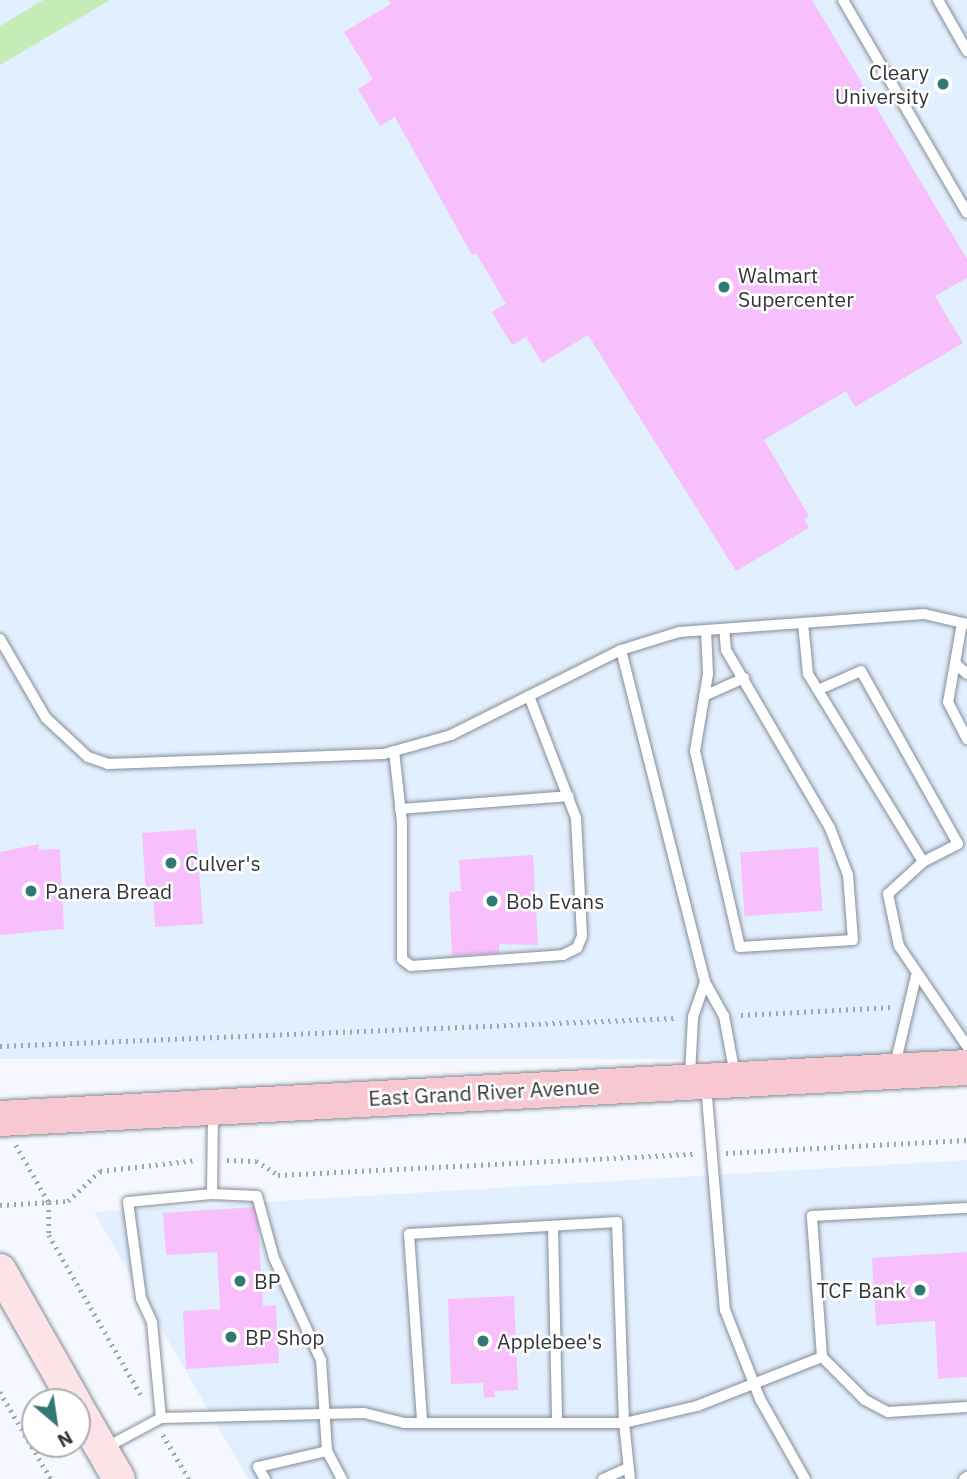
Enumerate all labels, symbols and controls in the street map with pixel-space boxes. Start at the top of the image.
place label: Cleary University [835,59,929,109]
marker: Cleary University [935,76,951,92]
place label: Walmart Supercenter [738,262,854,312]
marker: Walmart Supercenter [716,279,732,295]
place label: Culver's [185,850,261,876]
marker: Culver's [163,855,179,871]
place label: Panera Bread [45,878,172,904]
marker: Panera Bread [23,883,39,899]
place label: Bob Evans [506,888,604,914]
marker: Bob Evans [484,893,500,909]
street label: East Grand River Avenue [368,1073,600,1111]
place label: BP [254,1268,280,1294]
marker: BP [232,1273,248,1289]
place label: TCF Bank [817,1277,906,1303]
marker: TCF Bank [912,1282,928,1298]
place label: BP Shop [245,1324,324,1350]
place label: Applebee's [497,1328,602,1354]
marker: BP Shop [223,1329,239,1345]
marker: Applebee's [475,1333,491,1349]
north arrow [21,1388,91,1458]
text: N [53,1426,77,1453]

